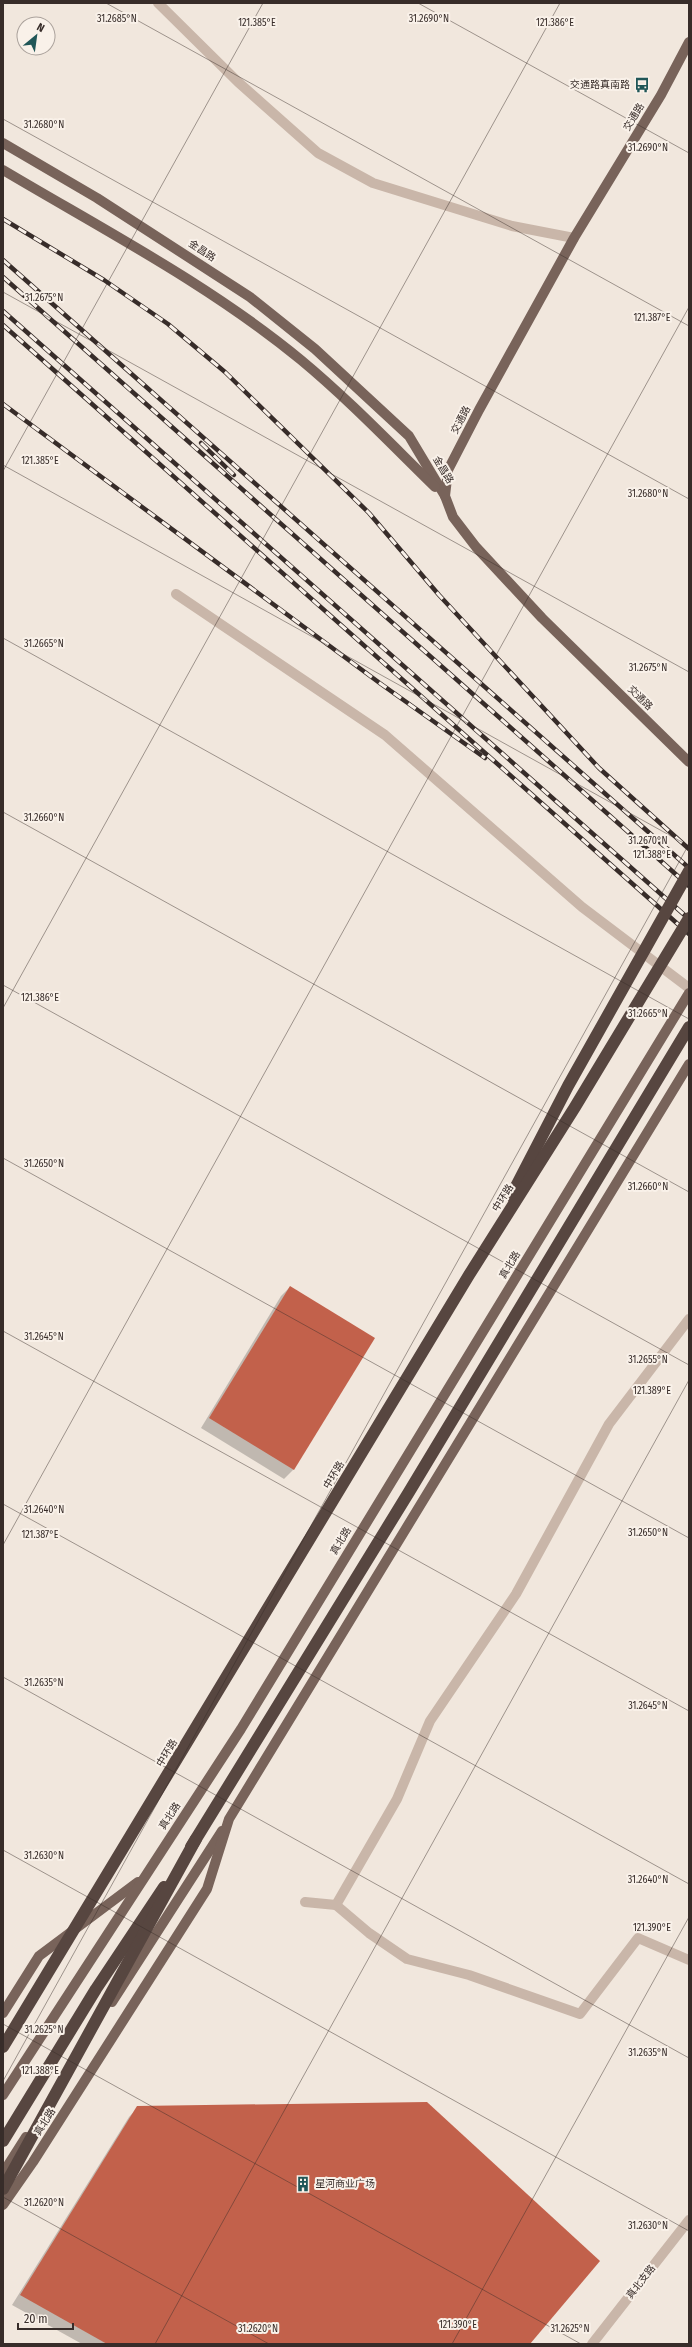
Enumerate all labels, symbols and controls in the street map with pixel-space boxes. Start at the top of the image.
text: 31.2685°N [97,13,137,25]
text: 31.2690°N [409,13,449,25]
north arrow [16,16,56,56]
text: 121.385°E [238,17,276,29]
text: 121.386°E [536,17,574,29]
text: N [35,20,47,35]
bus stop icon: 交通路真南路 [633,76,651,94]
place label: 交通路真南路 [570,79,630,91]
street label: 交通路 [621,101,647,133]
text: 31.2680°N [24,119,64,131]
text: 31.2690°N [628,142,668,154]
street label: 金昌路 [186,238,218,264]
text: 31.2675°N [25,292,63,304]
text: 121.387°E [633,312,671,324]
street label: 交通路 [449,404,473,436]
street label: 金昌路 [430,454,456,486]
text: 121.385°E [21,455,59,467]
text: 31.2680°N [628,488,668,500]
text: 31.2665°N [24,638,64,650]
text: 31.2675°N [629,662,667,674]
street label: 交通路 [625,683,655,713]
text: 31.2660°N [24,812,64,824]
text: 31.2670°N [628,835,668,847]
text: 121.388°E [633,849,671,861]
text: 121.386°E [21,992,59,1004]
text: 31.2665°N [628,1008,668,1020]
text: 31.2650°N [24,1158,64,1170]
text: 31.2660°N [628,1181,668,1193]
street label: 中环路 [490,1182,516,1214]
street label: 真北路 [497,1249,523,1281]
text: 31.2645°N [24,1331,64,1343]
text: 31.2655°N [628,1354,668,1366]
text: 121.389°E [633,1385,671,1397]
street label: 中环路 [321,1459,347,1491]
text: 31.2640°N [24,1504,64,1516]
street label: 真北路 [328,1525,354,1557]
text: 31.2650°N [628,1527,668,1539]
text: 121.387°E [21,1529,59,1541]
text: 31.2635°N [24,1677,64,1689]
text: 31.2645°N [628,1700,668,1712]
street label: 中环路 [154,1737,180,1769]
street label: 真北路 [157,1800,183,1832]
text: 31.2630°N [24,1850,64,1862]
text: 31.2640°N [628,1874,668,1886]
text: 121.390°E [633,1922,671,1934]
text: 31.2625°N [24,2024,64,2036]
text: 31.2635°N [628,2047,668,2059]
text: 121.388°E [21,2065,59,2077]
street label: 真北路 [32,2106,58,2138]
building icon: 星河商业广场 [294,2175,312,2193]
place label: 星河商业广场 [315,2178,375,2190]
text: 31.2620°N [24,2197,64,2209]
text: 31.2630°N [628,2220,668,2232]
street label: 真北支路 [624,2263,658,2301]
scale bar [18,2305,73,2331]
text: 20 m [24,2312,48,2326]
text: 121.390°E [439,2319,477,2331]
text: 31.2620°N [238,2323,278,2335]
text: 31.2625°N [550,2323,590,2335]

